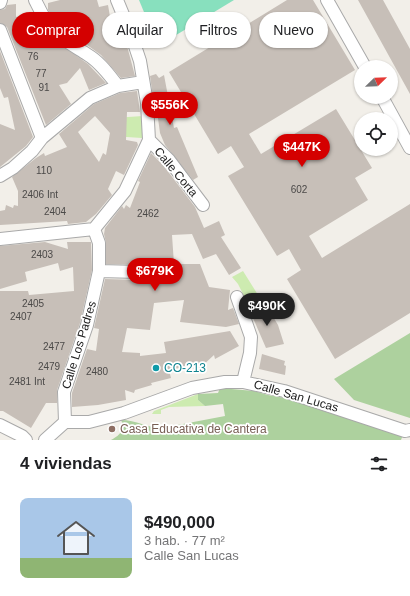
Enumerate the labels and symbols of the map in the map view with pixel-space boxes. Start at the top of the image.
house number: 76 [27,51,39,62]
north arrow [354,60,398,104]
house number: 77 [35,68,47,79]
house number: 91 [38,82,50,93]
pin: $556K [142,92,198,126]
pin: $447K [274,134,330,168]
street label: Calle Corta [151,145,201,200]
house number: 110 [36,165,52,176]
house number: 602 [291,184,308,195]
house number: 2406 Int [22,189,58,200]
house number: 2404 [44,206,67,217]
house number: 2462 [137,208,160,219]
house number: 2403 [31,249,54,260]
pin: $679K [127,258,183,292]
pin: $490K [239,293,295,327]
house number: 2405 [22,298,45,309]
street label: Calle Los Padres [59,299,99,391]
house number: 2407 [10,311,33,322]
house number: 2477 [43,341,66,352]
house number: 2479 [38,361,61,372]
place label: CO-213 [164,361,206,375]
marker: CO-213 [151,363,161,373]
house number: 2480 [86,366,109,377]
house number: 2481 Int [9,376,45,387]
street label: Calle San Lucas [252,377,340,415]
place label: Casa Educativa de Cantera [120,422,267,436]
marker: Casa Educativa de Cantera [107,424,117,434]

